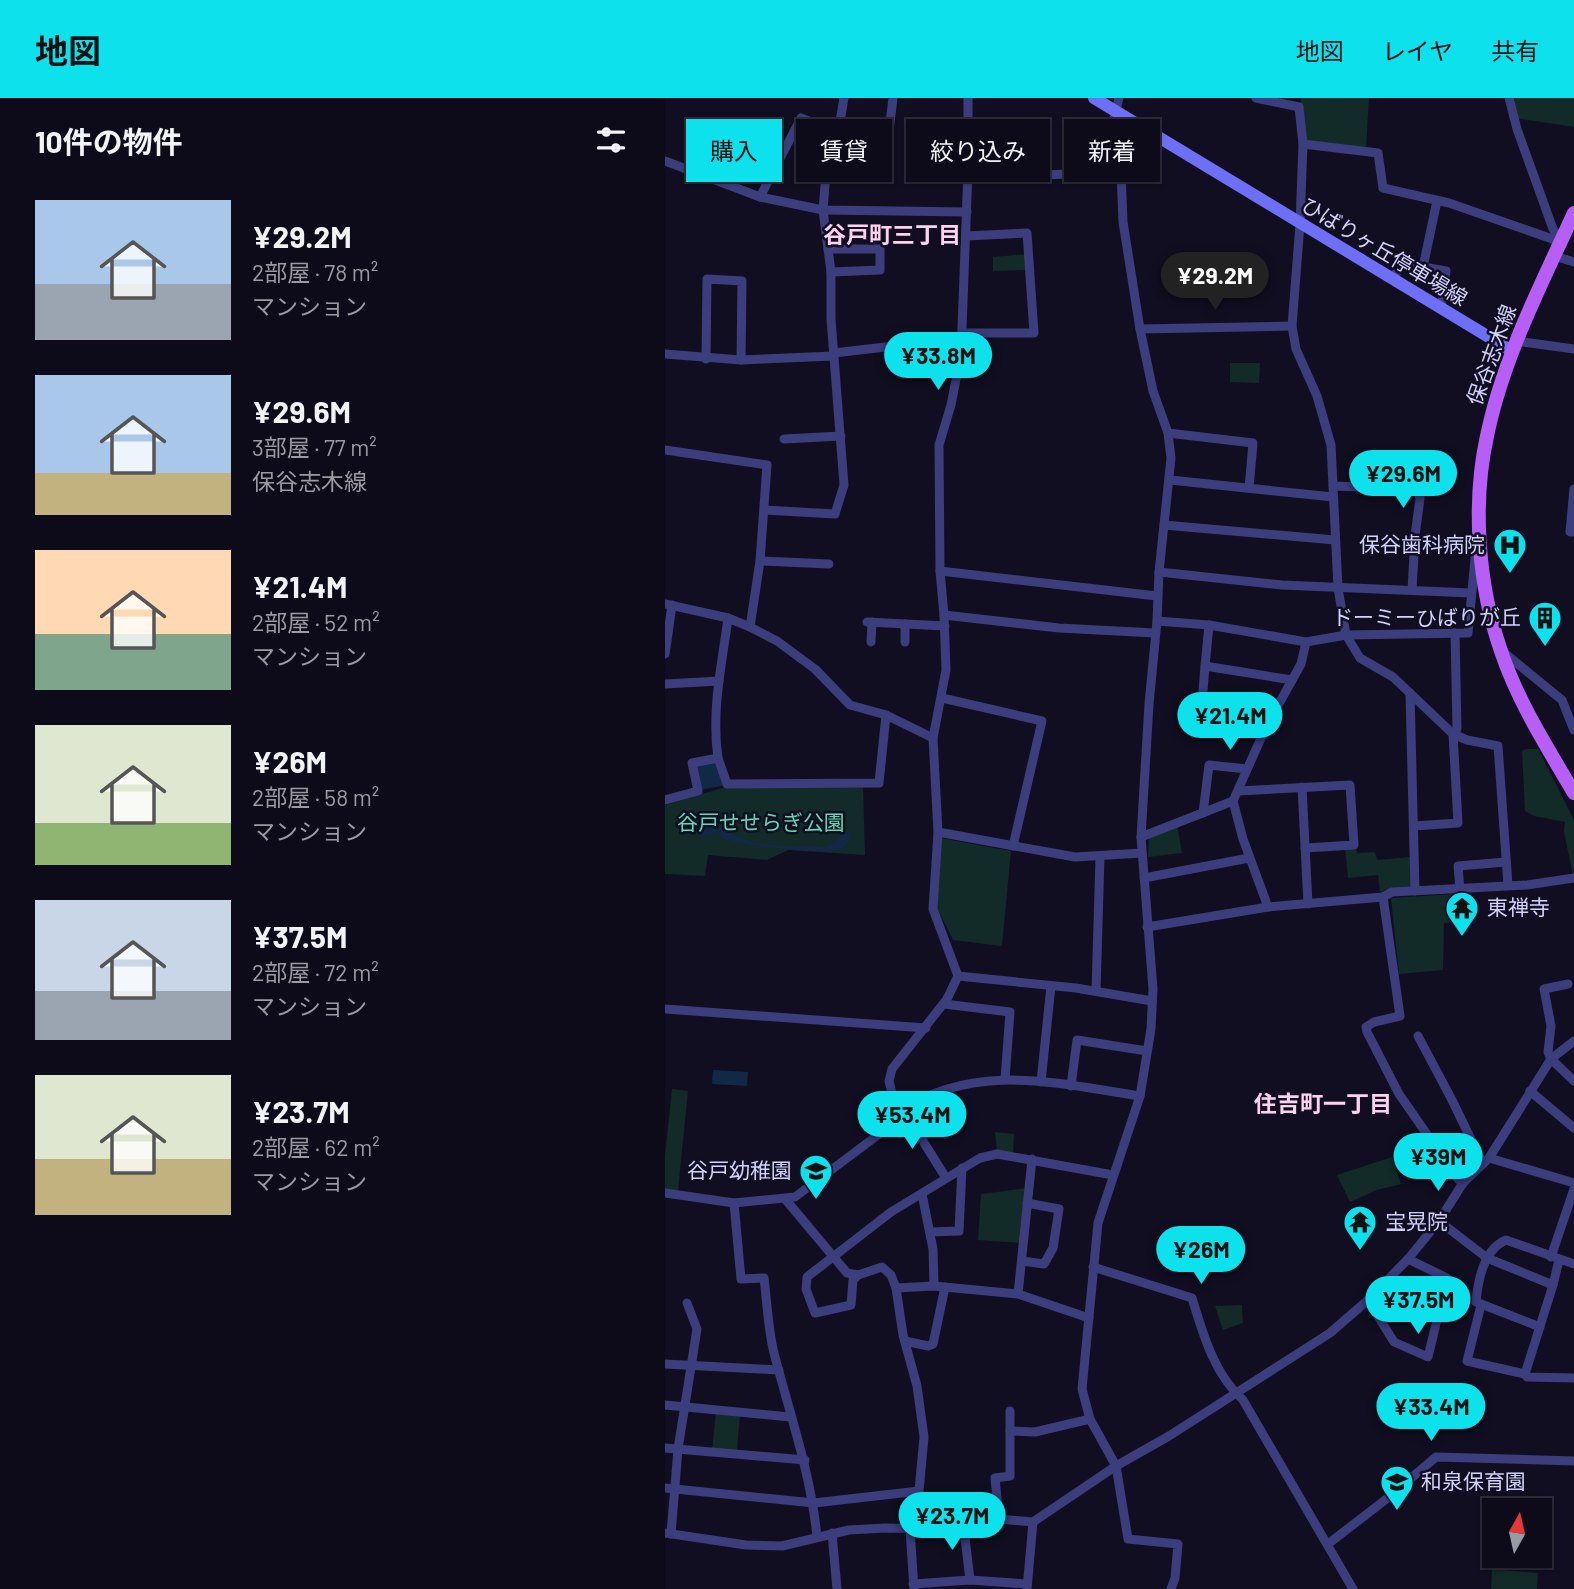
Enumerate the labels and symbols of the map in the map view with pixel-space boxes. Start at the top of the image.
street label: ひばりヶ丘停車場線 [1297,191,1472,310]
district label: 谷戸町三丁目 [823,220,961,248]
pin: ¥29.2M [1158,252,1272,312]
street label: 保谷志木線 [1461,301,1520,408]
pin: ¥33.8M [881,332,995,392]
pin: ¥29.6M [1346,450,1460,510]
hospital icon: 保谷歯科病院 [1491,526,1529,575]
place label: 保谷歯科病院 [1359,531,1485,556]
building icon: ドーミーひばりが丘 [1526,599,1564,648]
place label: ドーミーひばりが丘 [1332,604,1521,629]
pin: ¥21.4M [1173,692,1287,752]
park label: 谷戸せせらぎ公園 [677,809,845,834]
temple icon: 東禅寺 [1443,889,1481,938]
place label: 東禅寺 [1487,894,1550,919]
district label: 住吉町一丁目 [1254,1089,1392,1117]
pin: ¥53.4M [855,1091,969,1151]
pin: ¥39M [1397,1134,1479,1193]
school or university icon: 谷戸幼稚園 [797,1152,835,1201]
place label: 谷戸幼稚園 [687,1157,792,1182]
temple icon: 宝晃院 [1341,1203,1379,1252]
place label: 宝晃院 [1385,1208,1448,1233]
pin: ¥26M [1160,1226,1242,1286]
pin: ¥37.5M [1361,1276,1475,1336]
pin: ¥33.4M [1374,1384,1488,1443]
school or university icon: 和泉保育園 [1378,1463,1416,1512]
place label: 和泉保育園 [1421,1468,1526,1493]
pin: ¥23.7M [895,1492,1009,1552]
north arrow [1482,1498,1552,1568]

